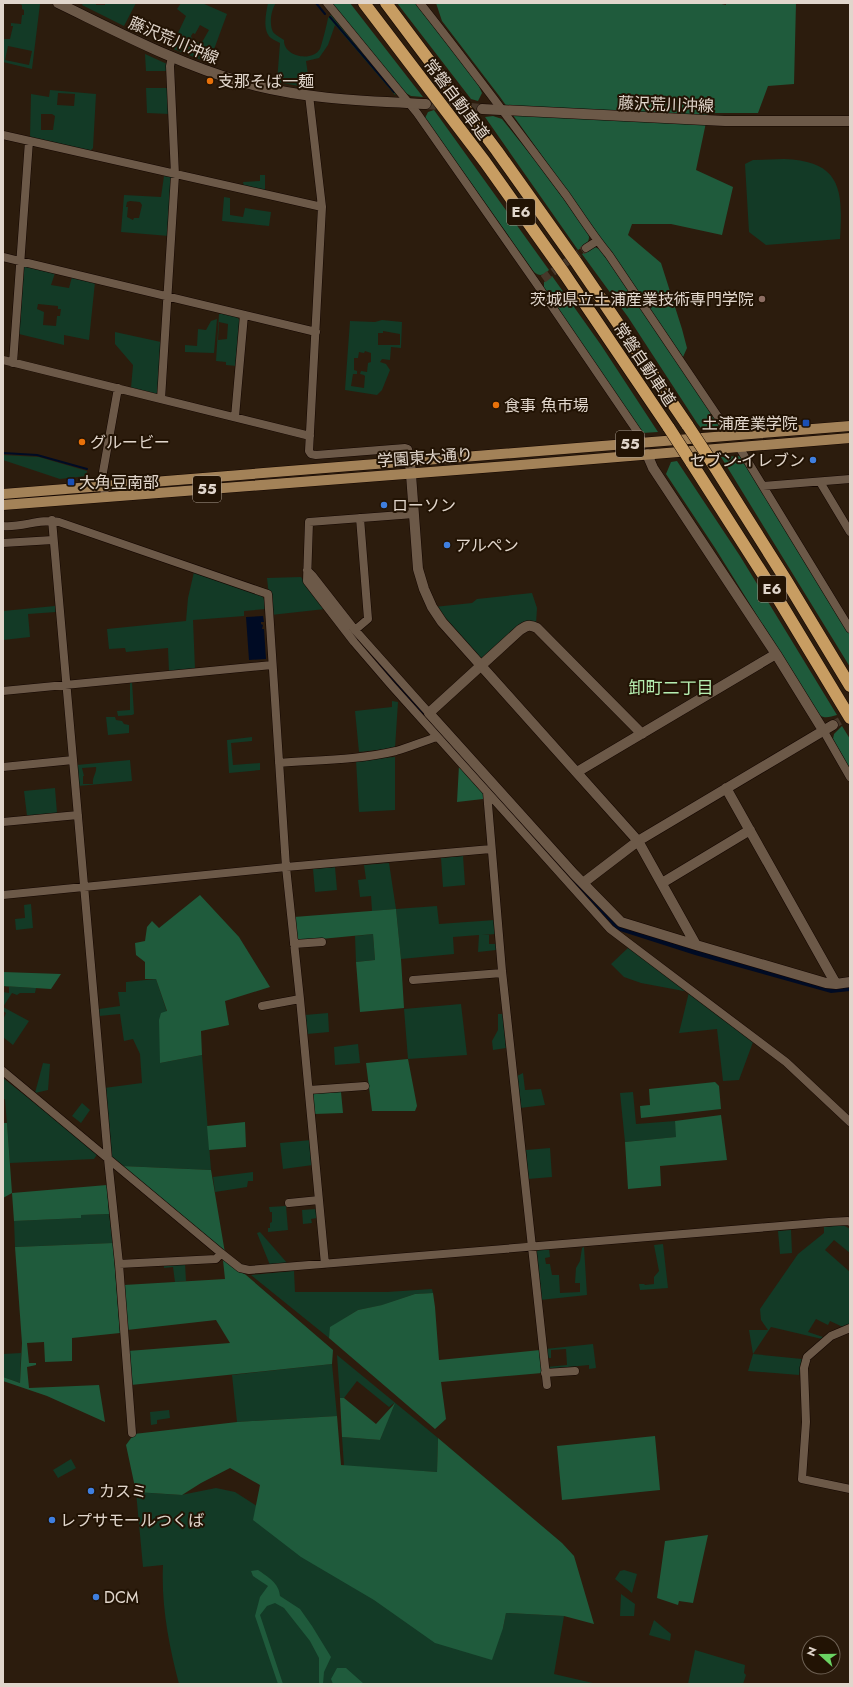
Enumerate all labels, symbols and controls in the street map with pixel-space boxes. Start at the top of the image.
street label: 藤沢荒川沖線 [125,11,222,70]
street label: 常磐自動車道 [419,54,495,145]
place label: 支那そば一麺 [218,70,314,93]
marker: 支那そば一麺 [205,76,215,86]
street label: 藤沢荒川沖線 [618,91,714,118]
road number: E6 [507,199,535,225]
place label: 茨城県立土浦産業技術専門学院 [530,288,754,311]
marker: 茨城県立土浦産業技術専門学院 [757,294,767,304]
street label: 常磐自動車道 [608,318,681,411]
place label: 食事 魚市場 [504,394,589,417]
marker: 食事 魚市場 [491,400,501,410]
place label: 土浦産業学院 [702,412,798,435]
marker: 土浦産業学院 [801,418,811,428]
place label: グルービー [90,431,170,454]
road number: 55 [616,431,644,457]
marker: グルービー [77,437,87,447]
street label: 学園東大通り [376,443,474,472]
place label: セブン-イレブン [690,449,805,472]
marker: セブン-イレブン [808,455,818,465]
place label: 大角豆南部 [79,471,159,494]
road number: 55 [193,476,221,502]
marker: 大角豆南部 [66,477,76,487]
place label: ローソン [392,494,456,517]
marker: ローソン [379,500,389,510]
place label: アルペン [455,534,519,557]
marker: アルペン [442,540,452,550]
road number: E6 [758,576,786,602]
district label: 卸町二丁目 [629,676,714,700]
place label: カスミ [99,1480,147,1503]
marker: カスミ [86,1486,96,1496]
place label: レプサモールつくば [60,1509,204,1532]
marker: レプサモールつくば [47,1515,57,1525]
place label: DCM [104,1586,139,1609]
marker: DCM [91,1592,101,1602]
north arrow [801,1635,841,1675]
text: N [803,1644,821,1658]

